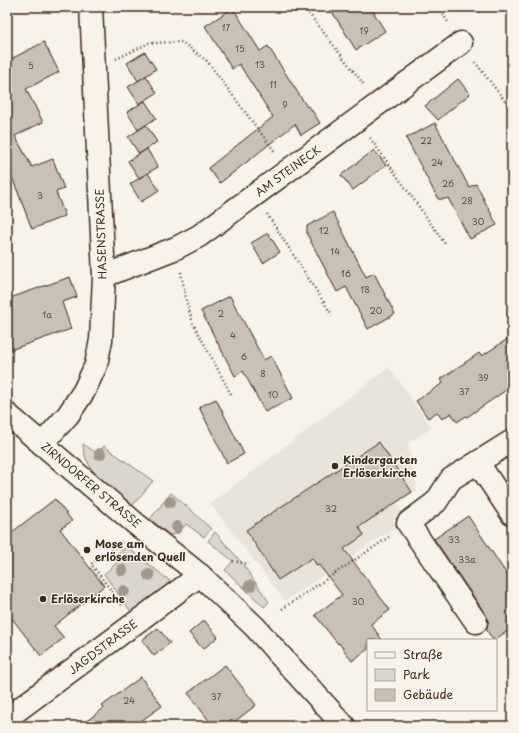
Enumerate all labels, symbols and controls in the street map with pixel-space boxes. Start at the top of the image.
house number: 17 [222,20,231,34]
house number: 19 [359,23,369,37]
house number: 15 [235,41,245,55]
house number: 13 [255,57,265,71]
house number: 5 [28,58,34,72]
house number: 11 [269,77,277,91]
house number: 9 [282,97,288,111]
house number: 22 [420,133,432,147]
street label: AM STEINECK [251,141,324,200]
house number: 24 [431,155,443,169]
house number: 26 [442,176,454,190]
house number: 3 [37,188,43,202]
street label: HASENSTRASSE [90,188,111,280]
house number: 28 [461,193,473,207]
house number: 30 [472,214,485,228]
house number: 12 [319,223,329,237]
house number: 14 [330,244,340,258]
house number: 16 [341,266,351,280]
house number: 18 [360,282,370,296]
house number: 20 [370,303,383,317]
house number: 2 [218,306,224,320]
house number: 1a [42,307,52,321]
house number: 4 [230,328,236,342]
house number: 6 [241,349,247,363]
house number: 8 [260,366,266,380]
house number: 39 [477,370,489,384]
house number: 37 [459,384,469,398]
house number: 10 [268,387,279,401]
street label: ZIRNDORFER STRASSE [38,438,145,532]
place label: Kindergarten Erlöserkirche [343,451,417,481]
marker: Kindergarten Erlöserkirche [330,461,340,471]
house number: 32 [325,501,337,515]
house number: 33 [448,532,460,546]
place label: Mose am erlösenden Quell [95,535,185,565]
marker: Mose am erlösenden Quell [82,545,92,555]
house number: 33a [458,552,476,566]
place label: Erlöserkirche [51,590,125,607]
marker: Erlöserkirche [38,594,48,604]
house number: 30 [352,594,365,608]
street label: JAGDSTRASSE [65,615,141,678]
legend [367,639,497,711]
text: Straße [403,645,443,663]
text: Park [403,665,430,683]
text: Gebäude [403,685,453,703]
house number: 37 [211,689,221,703]
house number: 24 [123,693,135,707]

